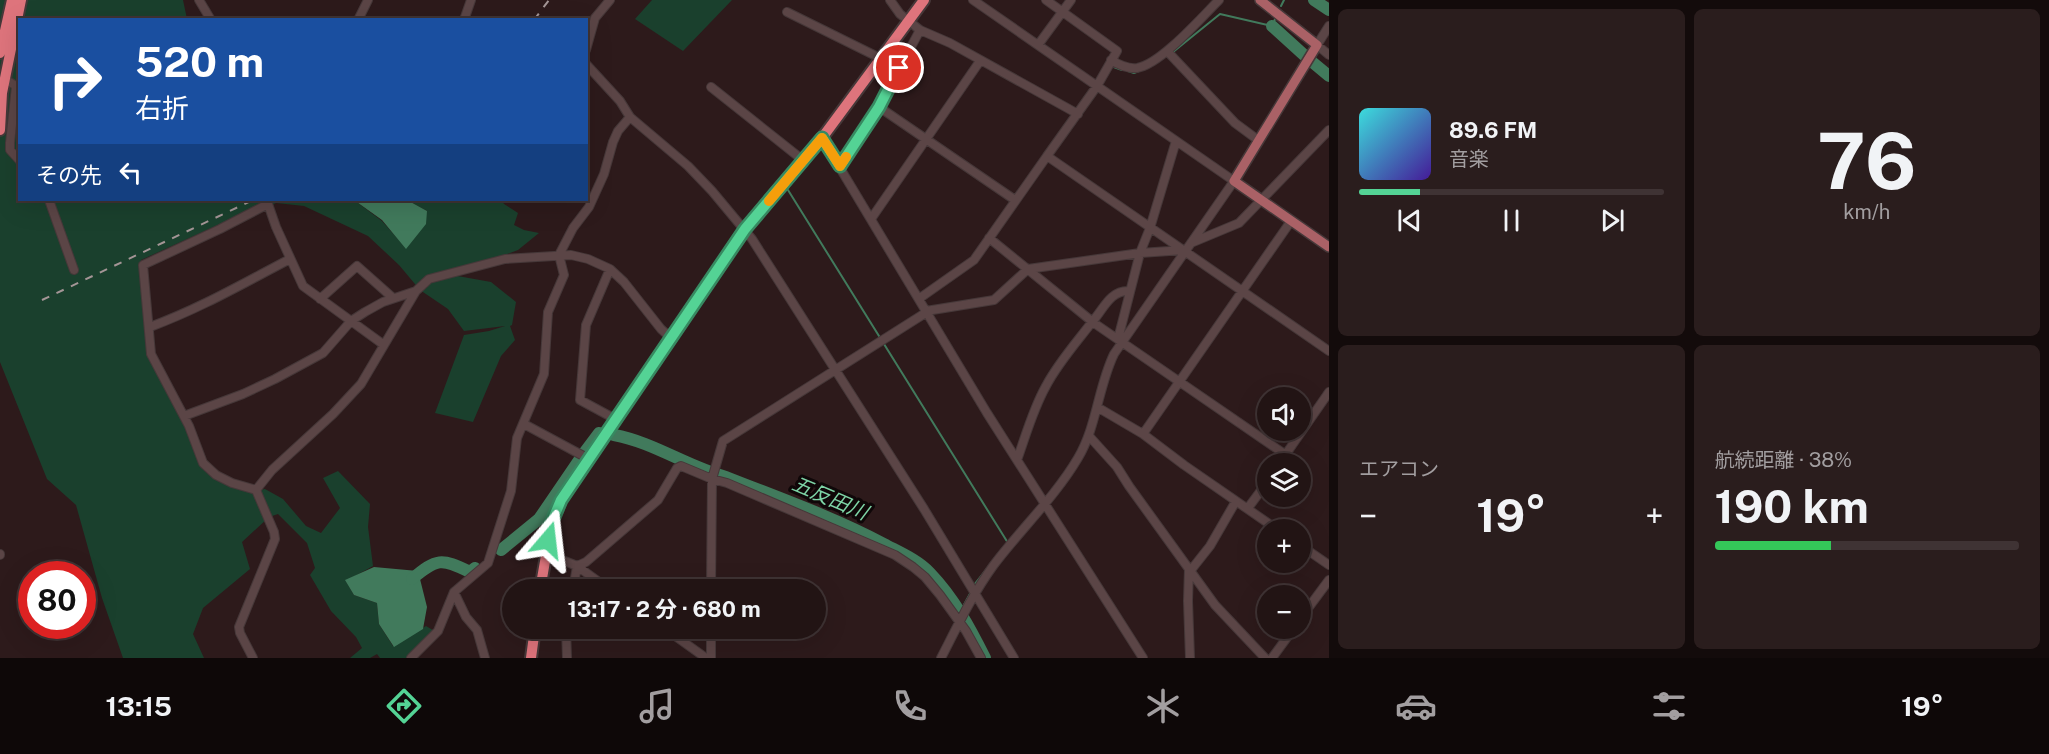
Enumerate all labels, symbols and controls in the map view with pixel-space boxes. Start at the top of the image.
text: 520 m [135,37,264,86]
icon: right [36,42,114,120]
pin [873,42,924,93]
icon: arrive [882,51,915,84]
text: 右折 [135,92,189,124]
text: 76 [1817,115,1917,207]
text: 89.6 FM [1449,117,1537,143]
text: 音楽 [1449,147,1489,171]
icon: left [114,156,147,189]
text: その先 [36,162,102,188]
text: km/h [1843,200,1890,224]
icon: previous [1393,204,1426,237]
icon: pause [1495,204,1528,237]
icon: next [1596,204,1629,237]
map controls [1257,387,1311,639]
button: sound [1257,387,1311,441]
text: 航続距離 · 38% [1715,448,1852,472]
button: layers [1257,453,1311,507]
text: エアコン [1359,457,1439,481]
water label: 五反田川 [788,471,873,525]
text: 190 km [1715,480,1869,533]
text: 19° [1476,489,1546,542]
text: − [1359,497,1377,535]
text: + [1645,497,1664,535]
position arrow [516,508,580,572]
button: + [1257,519,1311,573]
speed limit sign: 80 [18,561,96,639]
button: − [1257,585,1311,639]
text: 13:17 · 2 分 · 680 m [567,596,761,622]
icon: directions [383,685,425,727]
icon: music [636,685,678,727]
icon: phone [889,685,931,727]
icon: climate [1142,685,1184,727]
icon: car [1395,685,1437,727]
icon: filters [1648,685,1690,727]
text: 13:15 [106,690,172,722]
text: 19° [1901,690,1943,722]

